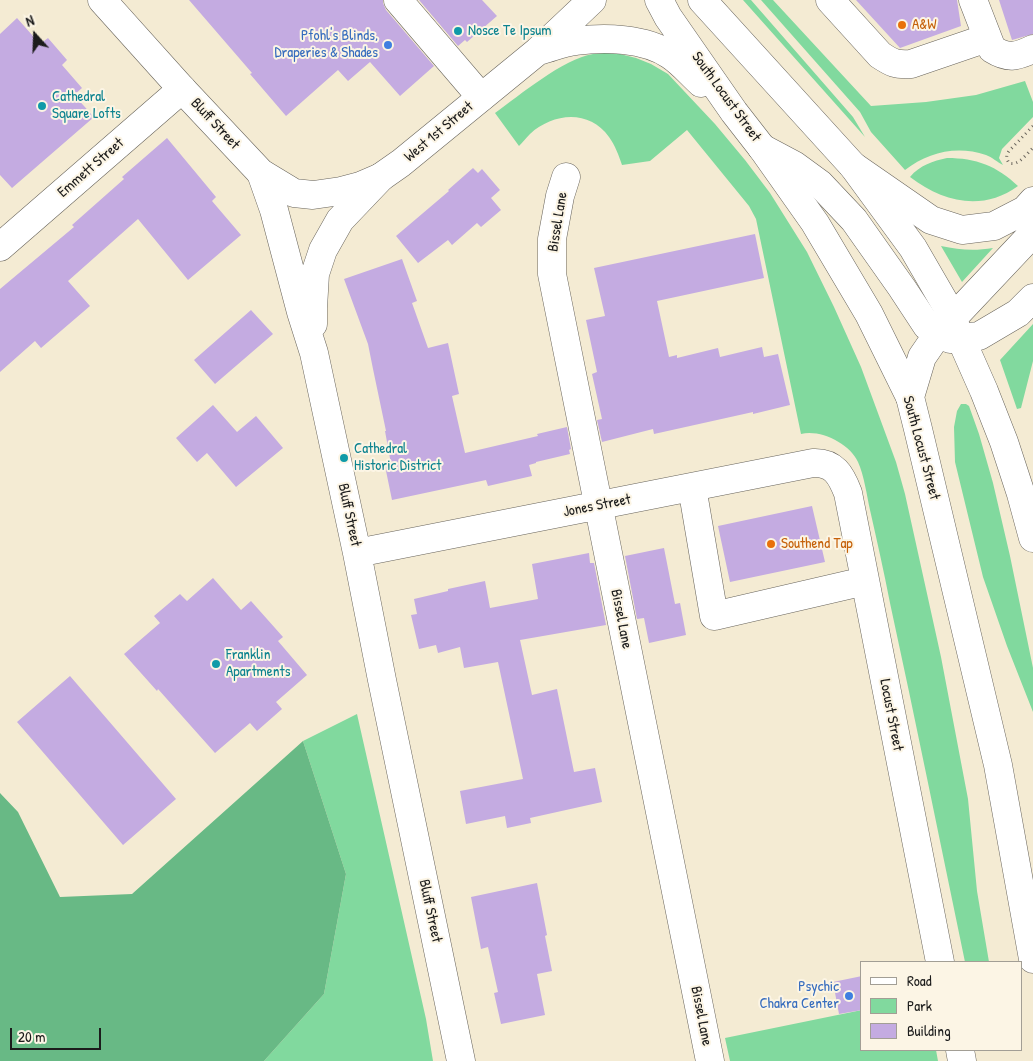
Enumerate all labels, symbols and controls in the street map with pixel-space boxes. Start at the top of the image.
north arrow [10,10,60,60]
text: N [23,10,36,31]
place label: A&W [912,16,937,34]
marker: A&W [896,19,908,31]
place label: Nosce Te Ipsum [468,22,551,40]
marker: Nosce Te Ipsum [452,25,464,37]
place label: Pfohl's Blinds, Draperies & Shades [274,27,378,62]
marker: Pfohl's Blinds, Draperies & Shades [382,39,394,51]
street label: South Locust Street [687,49,765,145]
place label: Cathedral Square Lofts [52,88,121,123]
street label: Bluff Street [187,95,243,153]
street label: West 1st Street [401,98,477,166]
marker: Cathedral Square Lofts [36,100,48,112]
street label: Emmett Street [54,134,128,202]
street label: Bissel Lane [544,191,572,253]
street label: South Locust Street [899,394,943,502]
place label: Cathedral Historic District [354,440,441,475]
marker: Cathedral Historic District [338,452,350,464]
street label: Bluff Street [334,482,364,548]
street label: Jones Street [562,491,632,521]
place label: Southend Tap [781,535,853,553]
marker: Southend Tap [765,538,777,550]
street label: Bissel Lane [606,588,636,650]
place label: Franklin Apartments [226,646,290,681]
marker: Franklin Apartments [210,658,222,670]
street label: Locust Street [875,678,907,752]
street label: Bluff Street [415,878,445,944]
legend [860,961,1023,1051]
text: Road [907,970,932,991]
place label: Psychic Chakra Center [759,978,839,1013]
street label: Bissel Lane [686,985,716,1047]
marker: Psychic Chakra Center [843,990,855,1002]
text: Park [907,995,932,1016]
scale bar [12,1018,104,1050]
text: Building [907,1020,951,1041]
text: 20 m [18,1026,45,1047]

